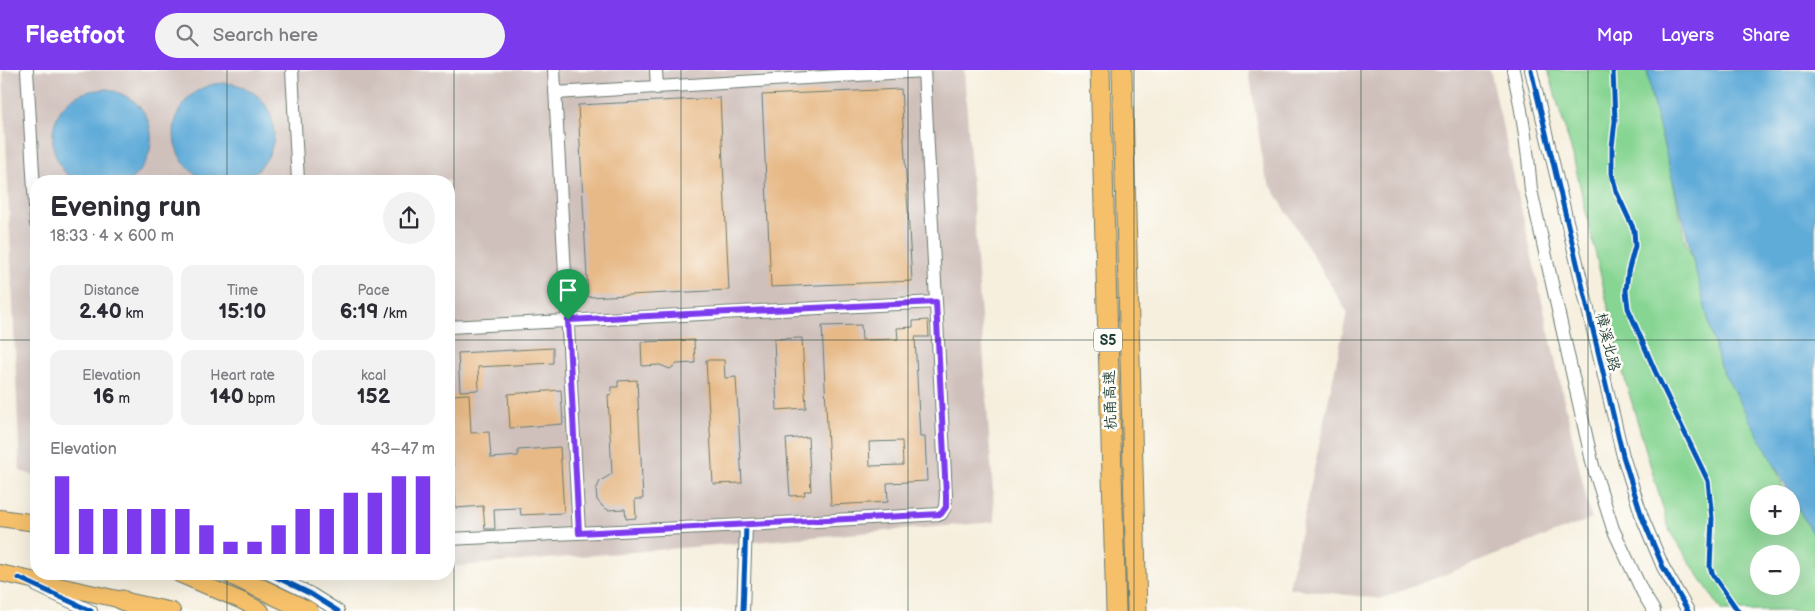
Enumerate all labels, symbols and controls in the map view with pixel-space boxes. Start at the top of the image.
search box [155,13,505,58]
text: Fleetfoot [25,21,125,50]
icon: search [173,21,201,49]
text: Search here [213,24,318,47]
text: Map [1597,25,1633,46]
text: Layers [1661,25,1714,46]
text: Share [1742,25,1790,46]
text: Evening run [50,191,201,224]
button: share [383,192,435,244]
text: 18:33 · 4 × 600 m [50,227,174,246]
pin [547,269,589,320]
icon: arrive [554,276,582,304]
text: Distance [84,282,139,299]
text: Time [227,282,258,299]
text: Pace [358,282,389,299]
text: 2.40 [79,299,122,324]
text: 15:10 [219,299,266,324]
text: 6:19 [340,299,379,324]
text: km [122,305,144,322]
text: /km [379,305,407,322]
street label: 樟溪北路 [1591,311,1624,374]
road number: S5 [1094,328,1122,352]
text: Elevation [82,367,141,384]
text: Heart rate [210,367,275,384]
text: kcal [361,367,386,384]
street label: 杭甬高速 [1100,370,1121,430]
text: 16 [93,384,115,409]
text: 140 [210,384,244,409]
text: 152 [357,384,390,409]
text: m [115,390,130,407]
text: bpm [244,390,275,407]
text: Elevation [50,440,117,459]
text: 43–47 m [371,440,435,459]
map controls [1750,485,1800,595]
button: + [1750,485,1800,535]
button: − [1750,545,1800,595]

